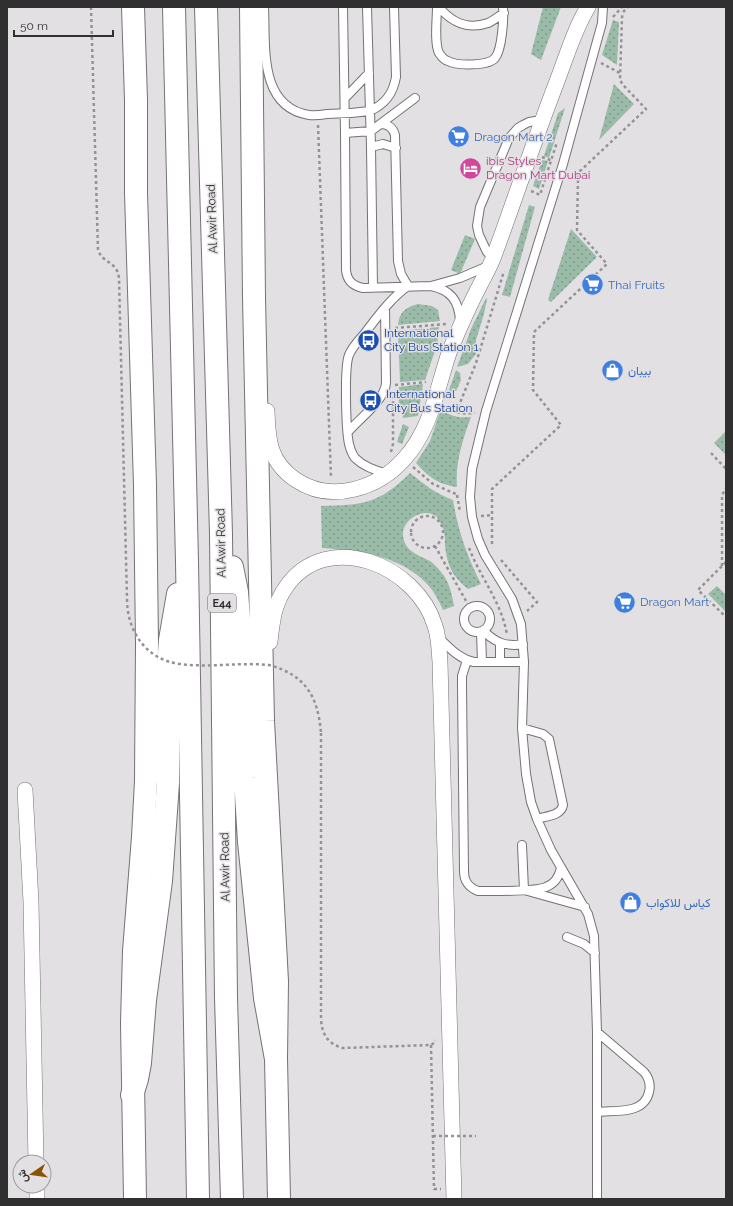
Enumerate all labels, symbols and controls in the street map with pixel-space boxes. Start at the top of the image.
scale bar [14,12,113,38]
text: 50 m [20,19,48,33]
supermarket icon: Dragon Mart 2 [446,124,472,150]
place label: Dragon Mart 2 [474,130,552,144]
place label: ibis Styles Dragon Mart Dubai [486,154,590,182]
hotel icon: ibis Styles Dragon Mart Dubai [458,155,484,181]
street label: Al Awir Road [204,184,220,254]
supermarket icon: Thai Fruits [579,272,605,298]
place label: Thai Fruits [608,278,665,292]
place label: International City Bus Station 1 [384,326,479,354]
bus stop icon: International City Bus Station 1 [356,327,382,353]
shop icon: بيبان [600,358,626,384]
place label: بيبان [628,364,651,378]
place label: International City Bus Station [386,387,473,415]
bus stop icon: International City Bus Station [358,388,384,414]
street label: Al Awir Road [213,508,229,578]
supermarket icon: Dragon Mart [611,589,637,615]
road number: E44 [208,594,236,612]
place label: Dragon Mart [640,595,709,609]
street label: Al Awir Road [217,832,233,902]
shop icon: كياس للاكواب [617,890,643,916]
place label: كياس للاكواب [646,896,711,911]
north arrow [12,1154,52,1194]
text: ش [15,1168,31,1184]

